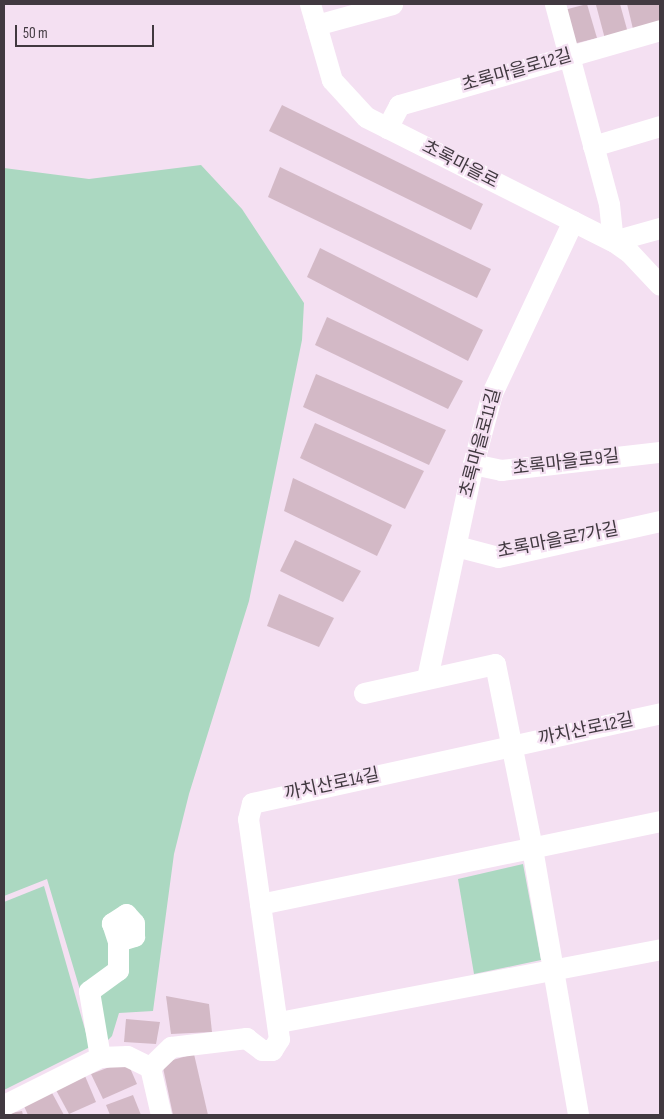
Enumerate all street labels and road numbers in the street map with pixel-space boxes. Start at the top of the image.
street label: 초록마을로12길 [460,45,574,97]
street label: 초록마을로 [418,137,502,193]
street label: 초록마을로11길 [456,386,506,500]
street label: 초록마을로9길 [511,446,621,480]
street label: 초록마을로7가길 [496,519,620,563]
street label: 까치산로12길 [536,709,636,751]
street label: 까치산로14길 [282,764,382,806]

